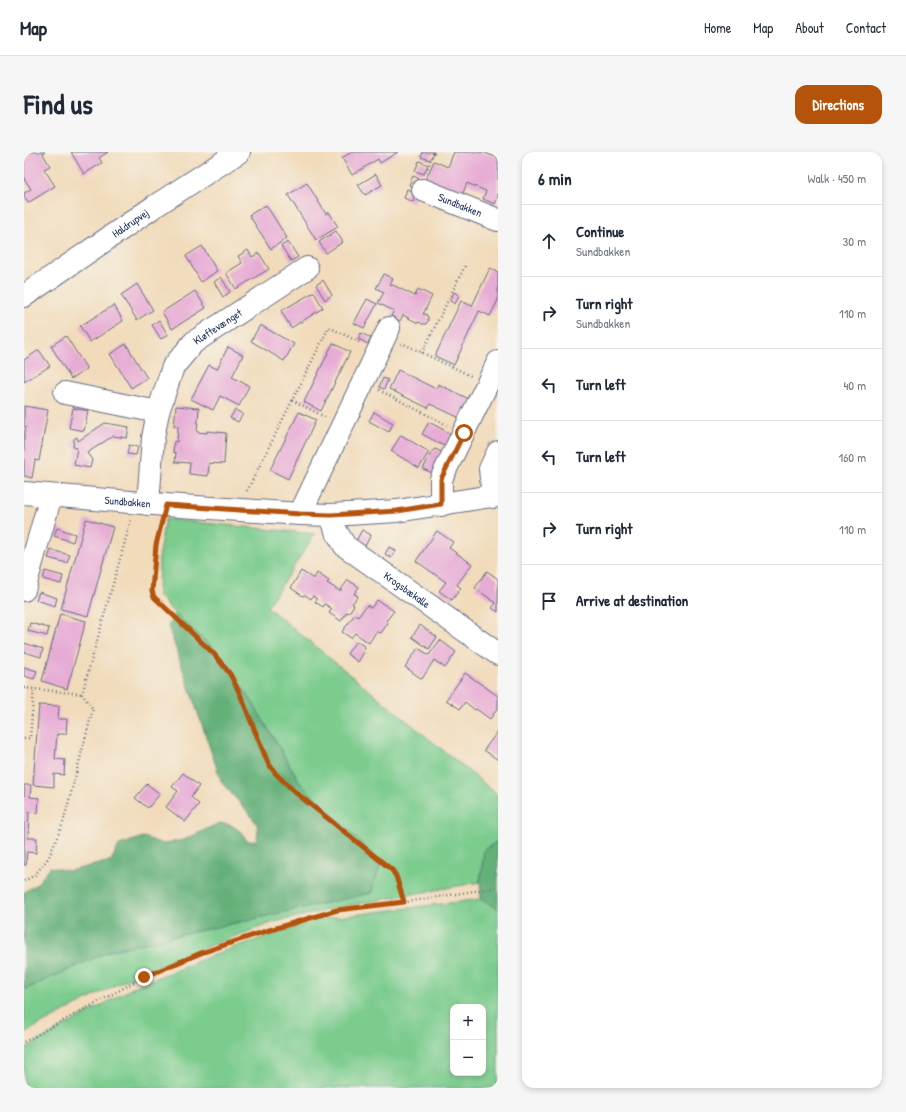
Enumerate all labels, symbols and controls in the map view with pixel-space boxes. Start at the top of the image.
text: Map [20,15,47,41]
text: Home [704,18,731,37]
text: Map [753,18,773,37]
text: About [795,18,824,37]
text: Contact [846,18,886,37]
text: Find us [24,85,93,123]
button: Directions [795,85,882,124]
text: 6 min [538,167,572,190]
text: Walk · 450 m [807,169,866,187]
street label: Sundbakken [436,190,484,220]
street label: Haldrupvej [109,205,151,240]
text: Continue [576,221,624,242]
icon: ahead [538,230,560,252]
text: 30 m [843,232,866,250]
text: Sundbakken [576,242,630,260]
text: Turn right [576,293,632,314]
icon: right [538,302,560,324]
text: 110 m [839,304,866,322]
street label: Kløftevænget [191,305,245,348]
text: Sundbakken [576,314,630,332]
icon: left [538,374,560,396]
text: Turn left [576,374,626,395]
text: 40 m [843,376,866,394]
route start [455,424,473,442]
icon: left [538,446,560,468]
text: Turn left [576,446,626,467]
text: 160 m [838,448,866,466]
street label: Sundbakken [104,493,151,511]
icon: right [538,518,560,540]
text: Turn right [576,518,632,539]
text: 110 m [839,520,866,538]
street label: Krogsbækalle [381,568,433,611]
icon: arrive [538,590,560,612]
text: Arrive at destination [576,590,688,611]
route end [135,968,153,986]
map controls [450,1004,486,1076]
button: + [450,1004,486,1040]
button: − [450,1040,486,1076]

